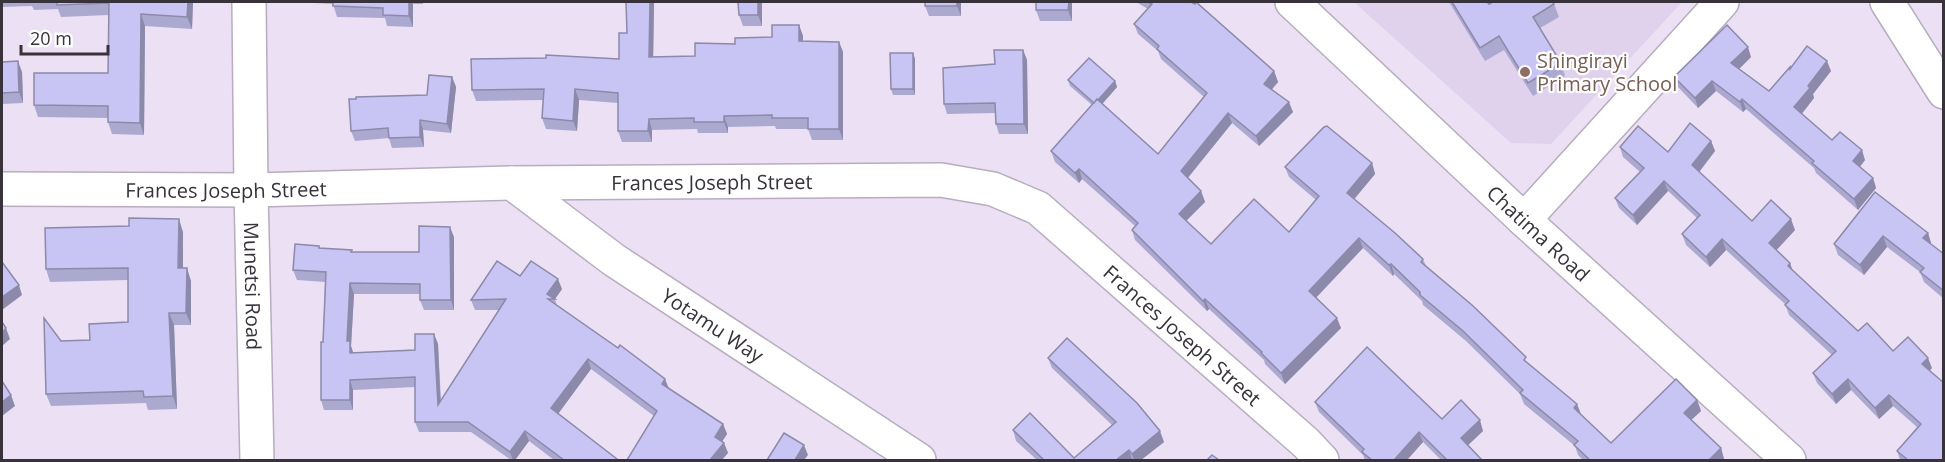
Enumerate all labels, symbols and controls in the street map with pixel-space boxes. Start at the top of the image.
scale bar [21,18,108,56]
text: 20 m [30,26,72,50]
place label: Shingirayi Primary School [1537,47,1677,97]
marker: Shingirayi Primary School [1518,65,1532,79]
street label: Frances Joseph Street [611,167,813,196]
street label: Frances Joseph Street [125,174,327,204]
street label: Chatima Road [1481,179,1596,287]
street label: Munetsi Road [238,221,268,350]
street label: Frances Joseph Street [1098,258,1267,411]
street label: Yotamu Way [656,281,770,369]

